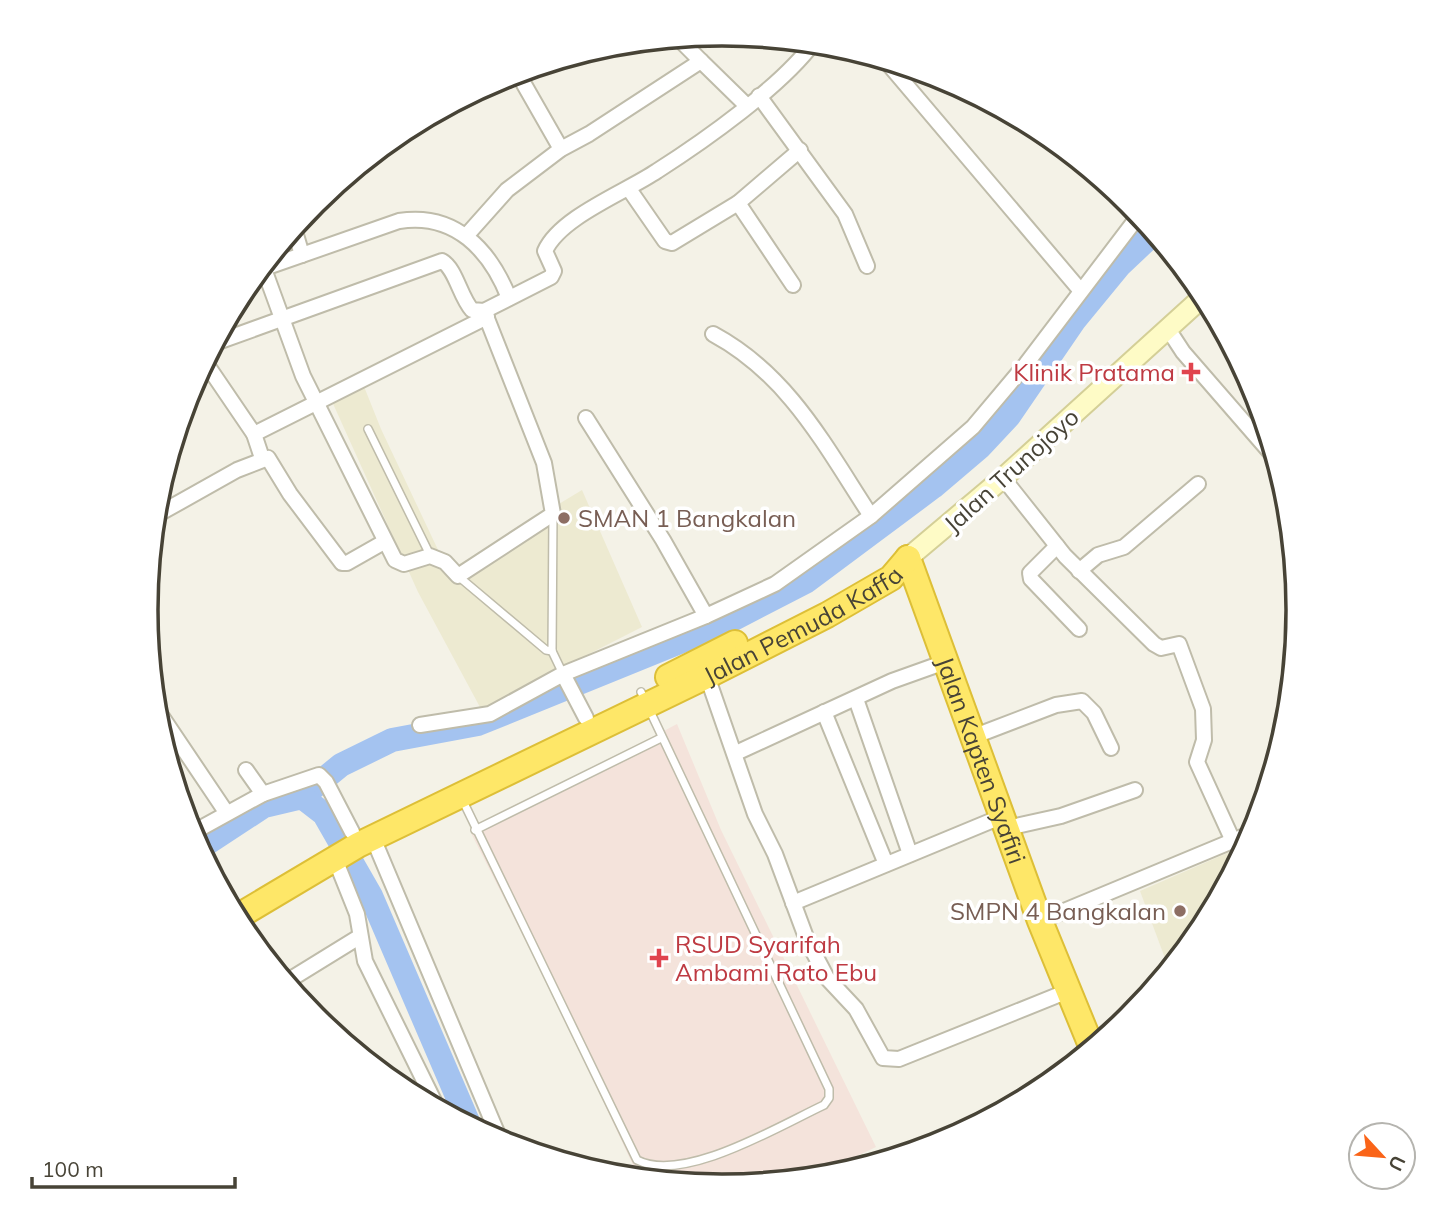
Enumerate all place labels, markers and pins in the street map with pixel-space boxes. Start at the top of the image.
place label: Klinik Pratama [1013,357,1175,387]
marker: Klinik Pratama [1181,362,1201,382]
place label: SMAN 1 Bangkalan [578,503,796,533]
marker: SMAN 1 Bangkalan [556,510,572,526]
place label: SMPN 4 Bangkalan [950,896,1166,926]
marker: SMPN 4 Bangkalan [1172,903,1188,919]
place label: RSUD Syarifah Ambami Rato Ebu [675,929,877,987]
marker: RSUD Syarifah Ambami Rato Ebu [649,948,669,968]

